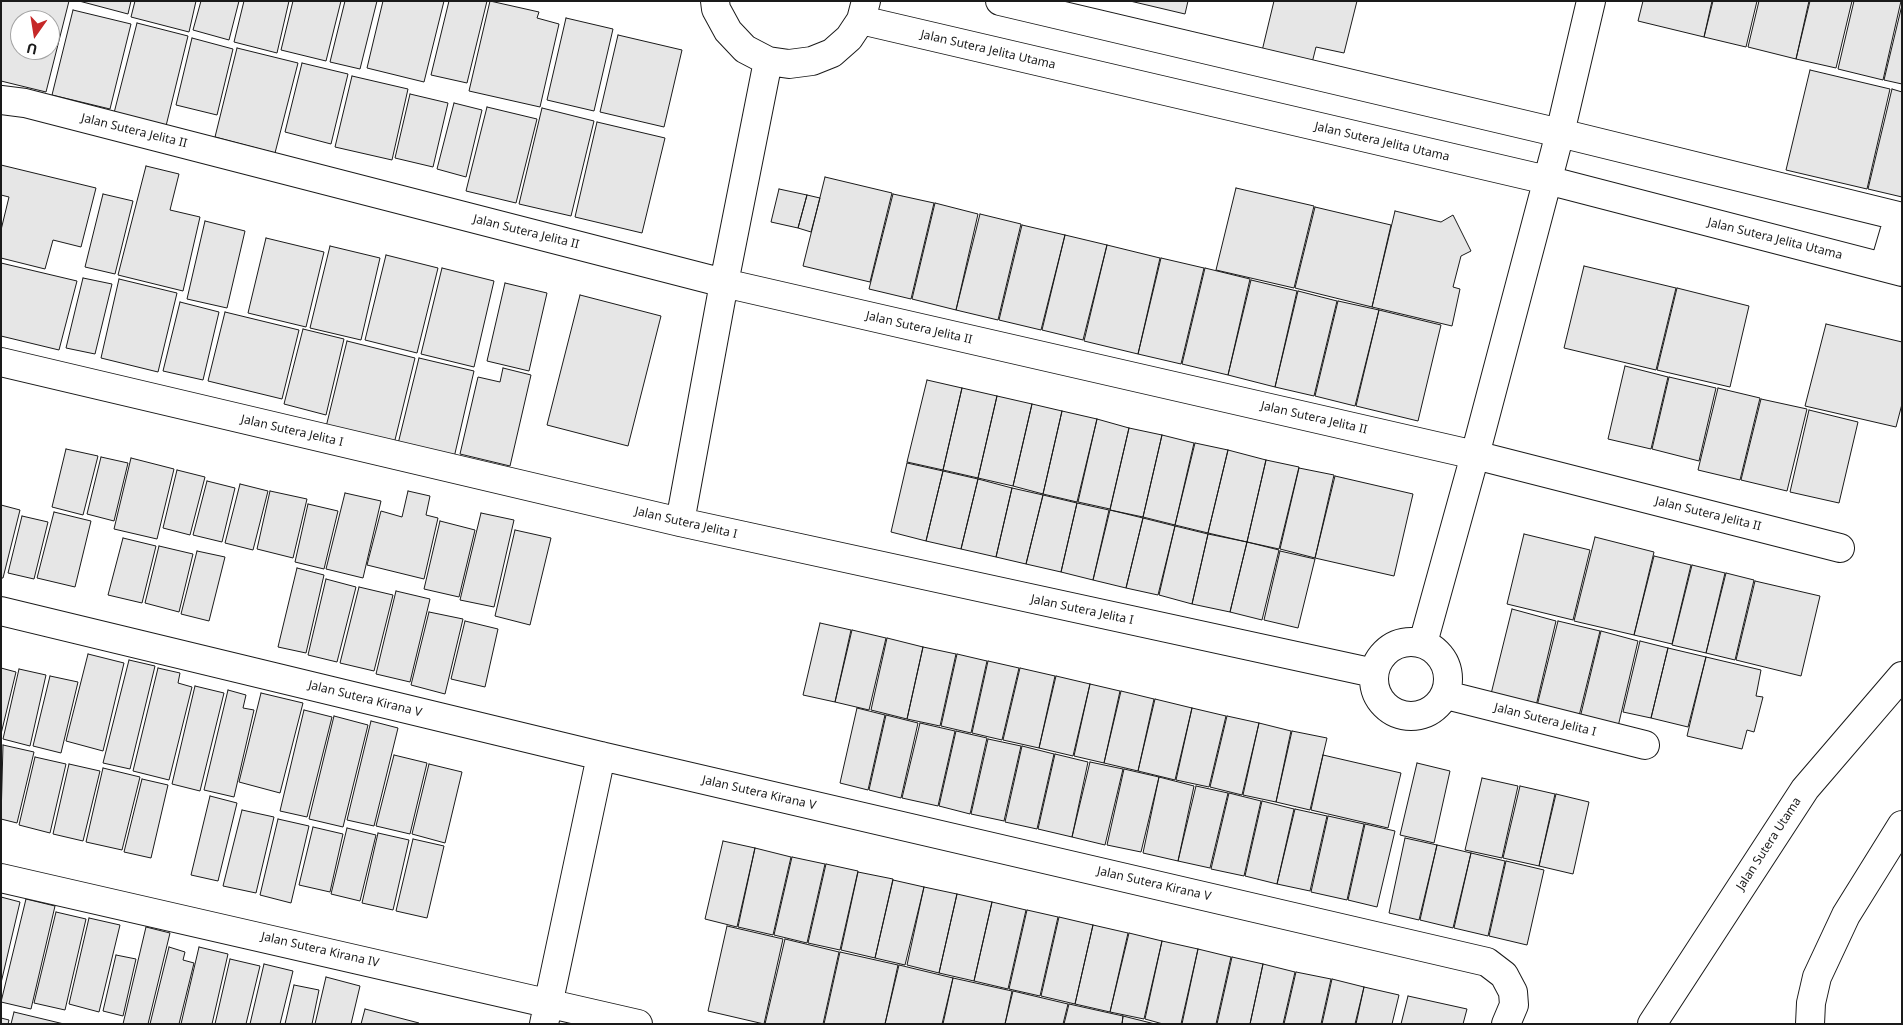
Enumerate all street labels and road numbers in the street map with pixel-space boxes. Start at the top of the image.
street label: Jalan Sutera Jelita Utama [919,27,1057,73]
street label: Jalan Sutera Jelita II [80,111,188,151]
street label: Jalan Sutera Jelita Utama [1313,119,1451,165]
street label: Jalan Sutera Jelita II [472,212,580,252]
street label: Jalan Sutera Jelita Utama [1706,215,1844,263]
street label: Jalan Sutera Jelita II [864,309,974,347]
street label: Jalan Sutera Jelita II [1259,399,1369,437]
street label: Jalan Sutera Jelita I [239,412,345,450]
street label: Jalan Sutera Jelita II [1654,494,1762,534]
street label: Jalan Sutera Jelita I [633,504,739,542]
street label: Jalan Sutera Jelita I [1029,592,1135,628]
street label: Jalan Sutera Kirana V [307,678,423,720]
street label: Jalan Sutera Jelita I [1493,700,1597,740]
street label: Jalan Sutera Kirana V [701,773,817,813]
street label: Jalan Sutera Utama [1734,795,1804,893]
street label: Jalan Sutera Kirana V [1096,864,1212,904]
street label: Jalan Sutera Kirana IV [260,929,380,971]

